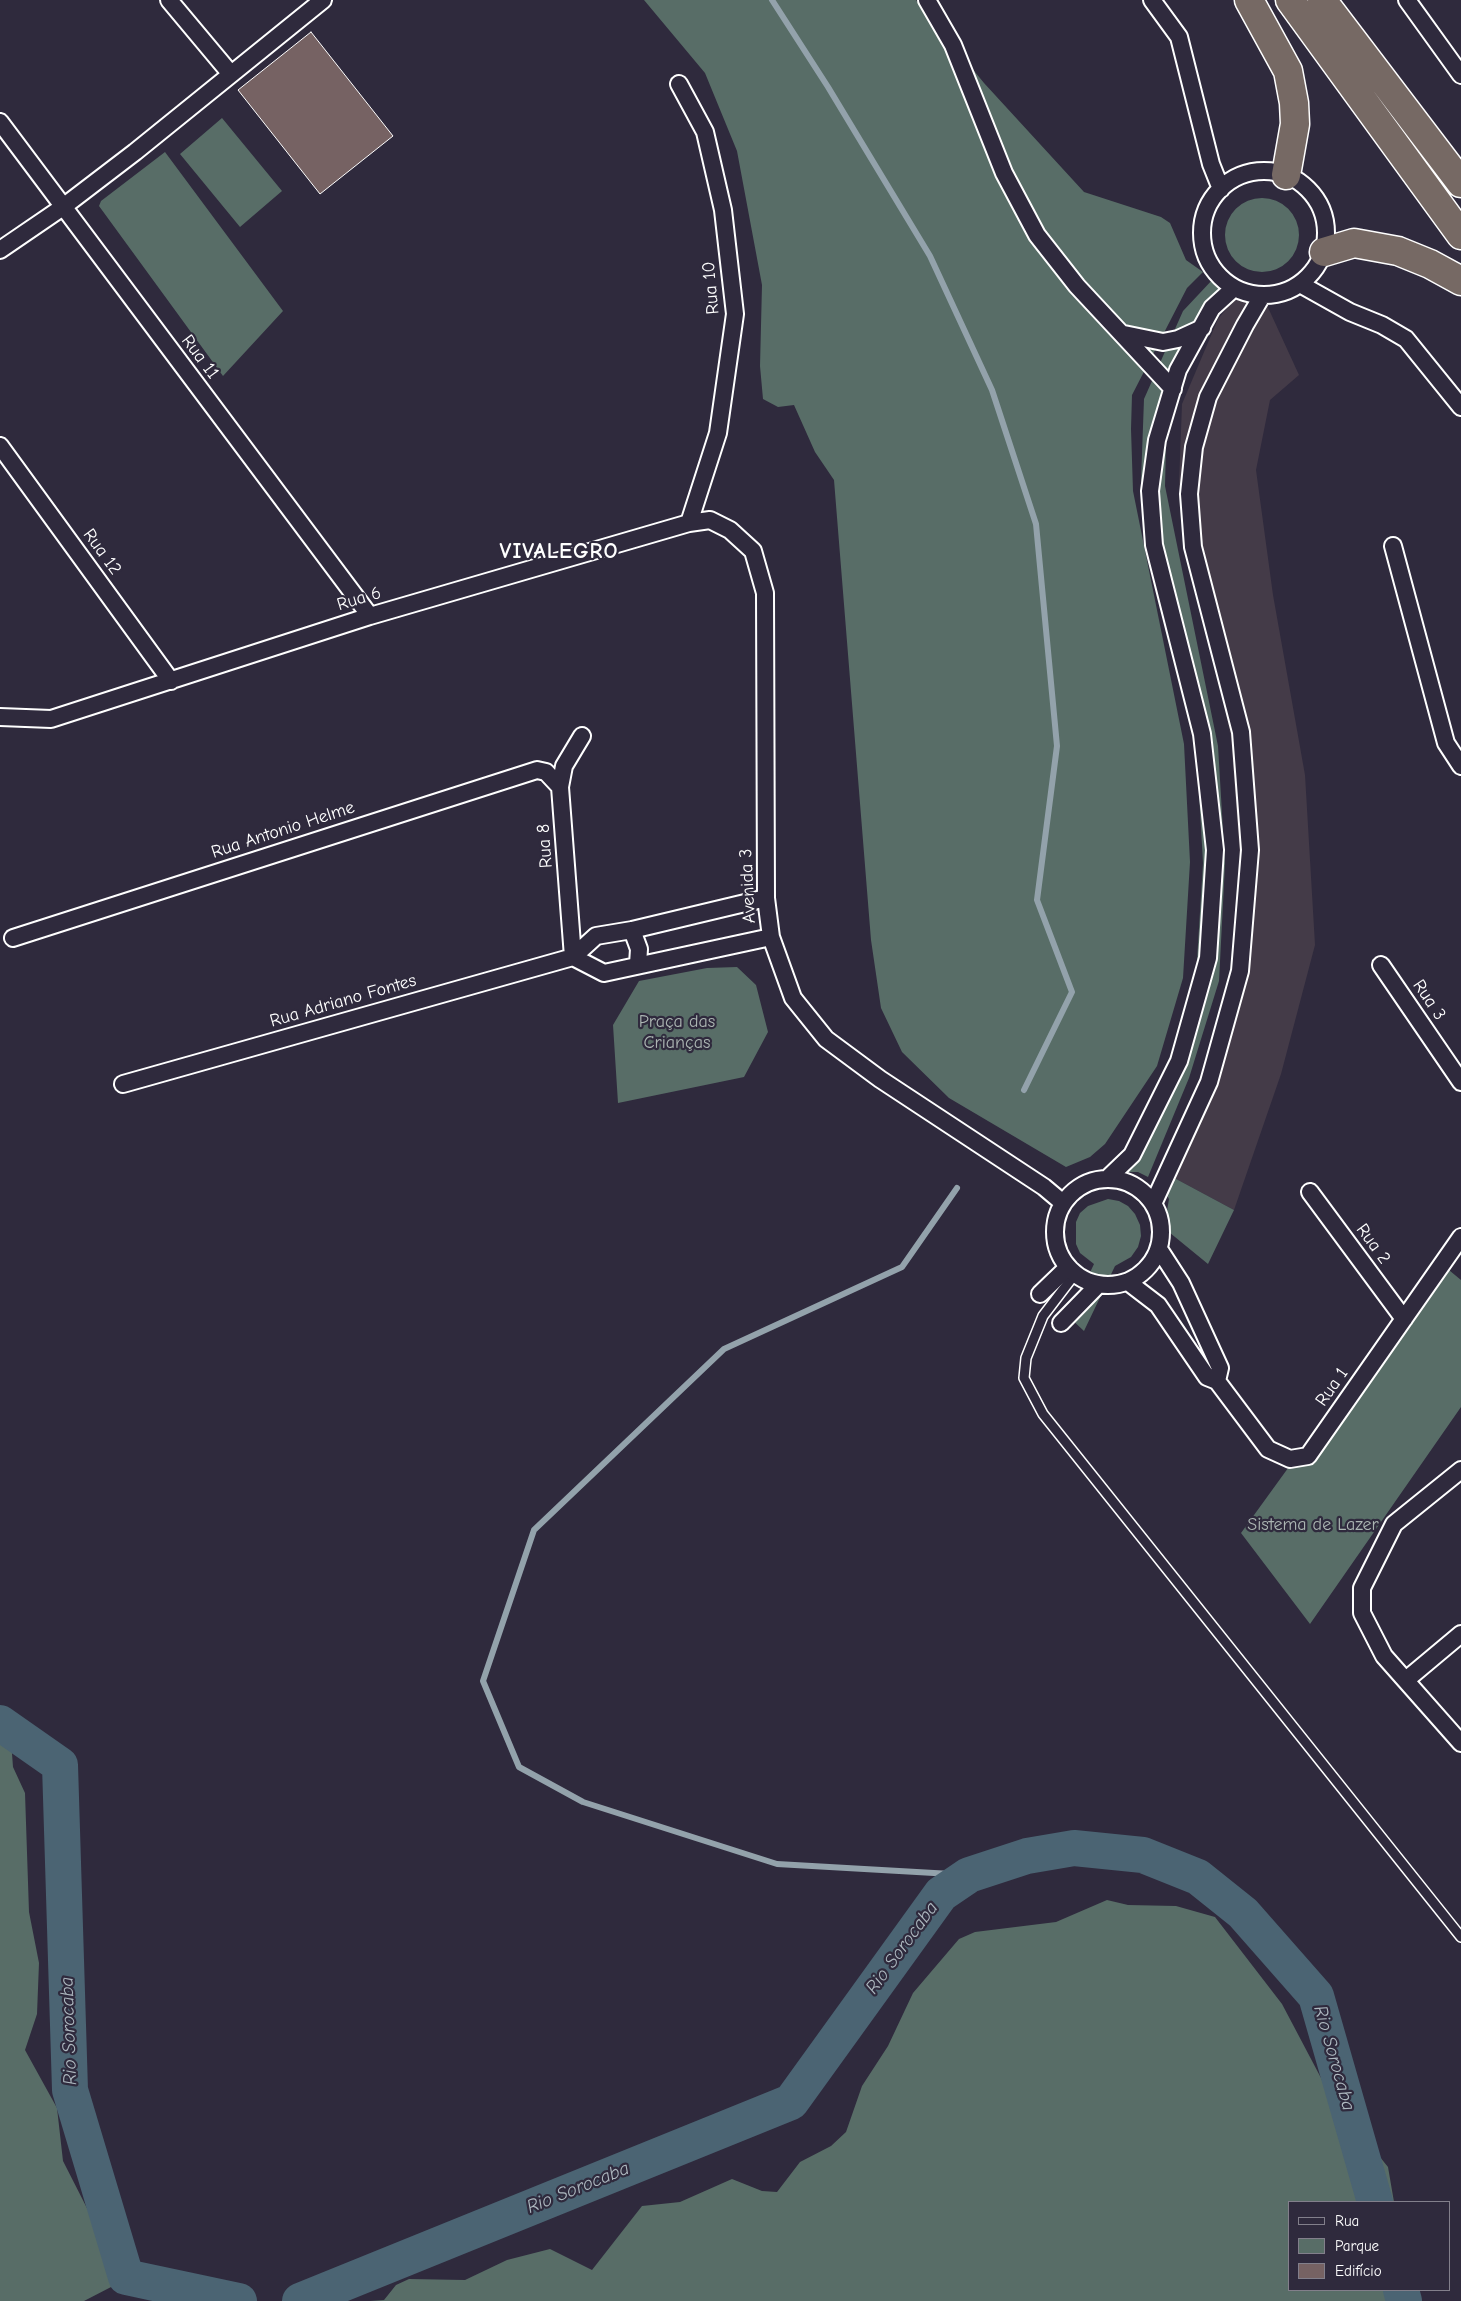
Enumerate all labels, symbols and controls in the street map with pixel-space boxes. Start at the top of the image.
street label: Rua 10 [698,261,724,315]
street label: Rua 11 [176,331,224,383]
street label: Rua 12 [78,525,126,579]
district label: VIVALEGRO [498,539,620,565]
street label: Rua 6 [334,582,384,616]
street label: Rua Antonio Helme [209,797,357,863]
street label: Rua 8 [533,823,557,869]
street label: Avenida 3 [735,848,761,924]
street label: Rua Adriano Fontes [267,970,419,1032]
street label: Rua 3 [1408,976,1450,1024]
park label: Praça das Crianças [639,1011,715,1054]
street label: Rua 2 [1351,1220,1395,1268]
street label: Rua 1 [1311,1363,1353,1411]
park label: Sistema de Lazer [1247,1514,1379,1536]
water label: Rio Sorocaba [861,1897,943,1999]
water label: Rio Sorocaba [56,1976,82,2086]
water label: Rio Sorocaba [1308,2003,1360,2113]
water label: Rio Sorocaba [523,2157,633,2219]
legend [1288,2201,1451,2291]
text: Rua [1335,2212,1359,2230]
text: Parque [1335,2237,1379,2255]
text: Edifício [1335,2262,1382,2280]

